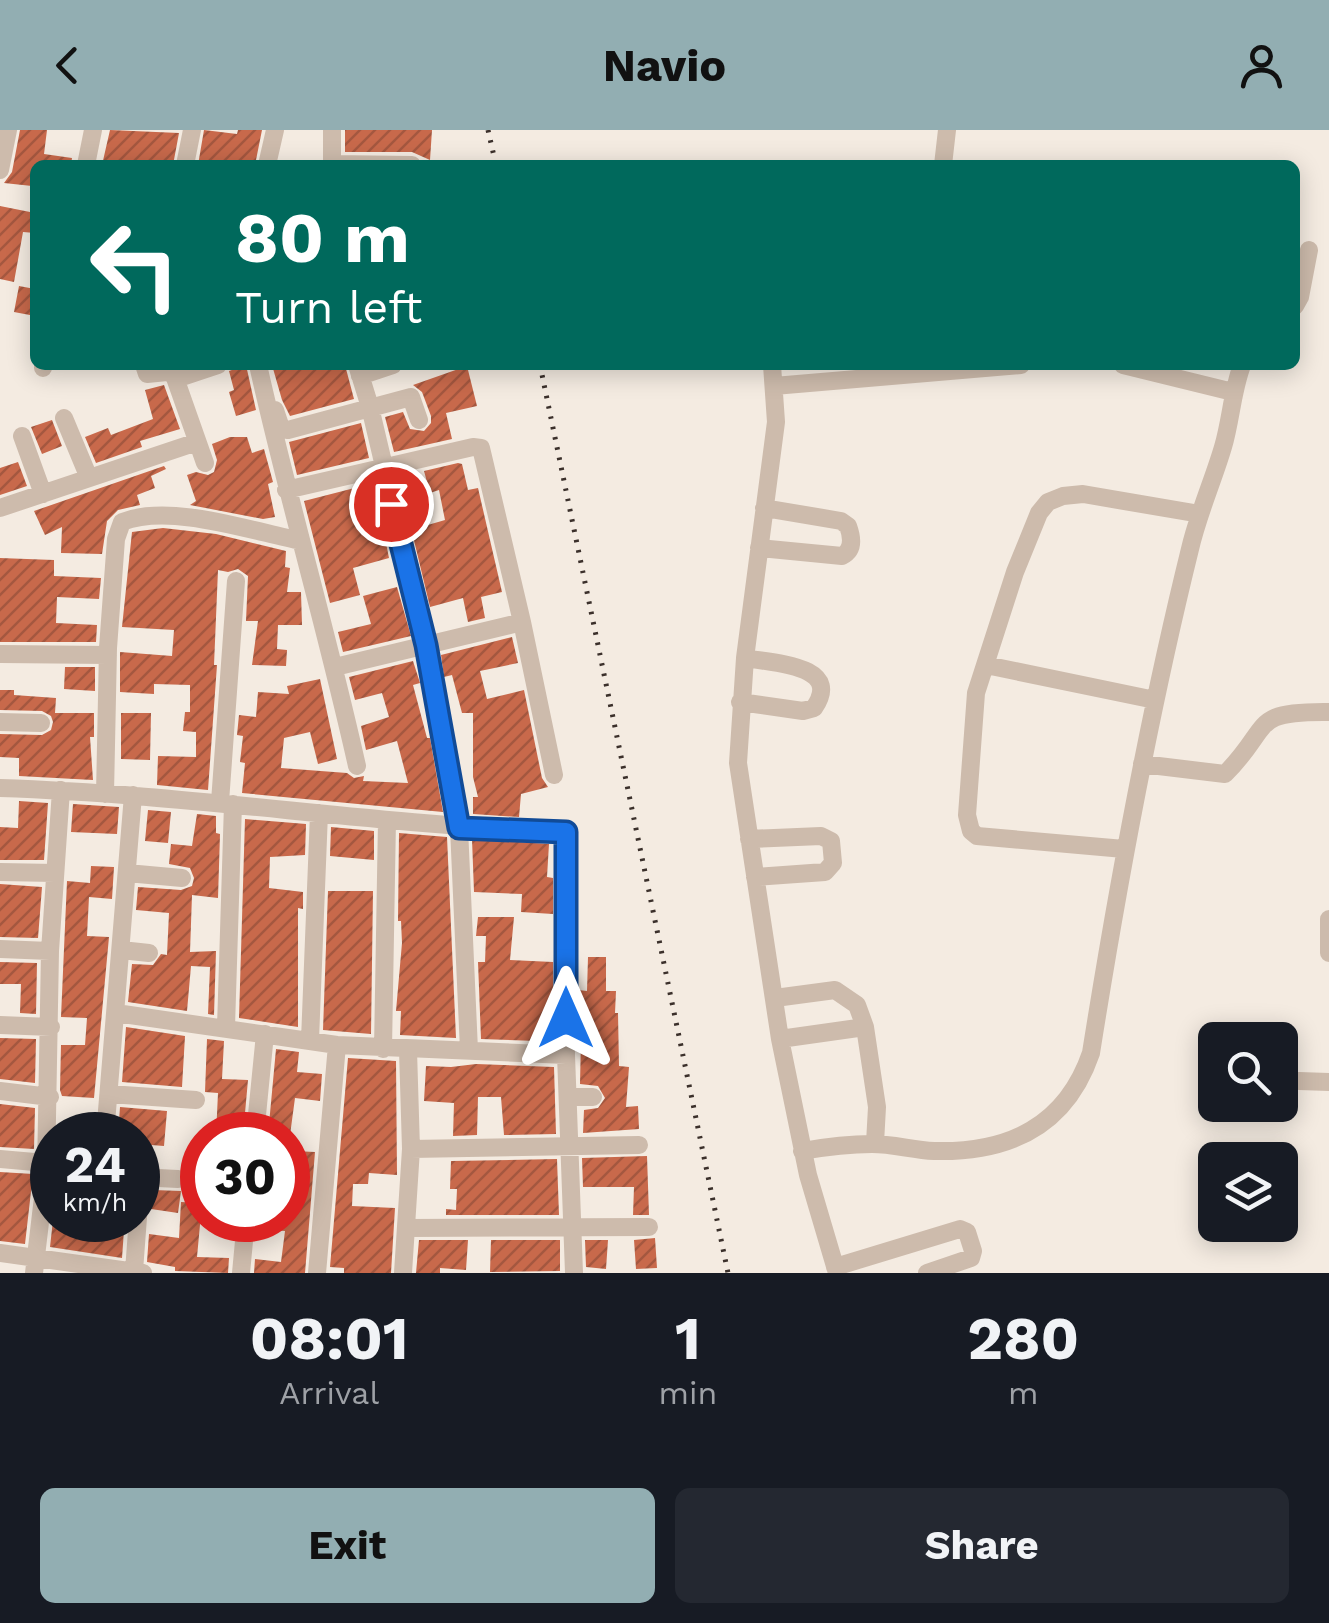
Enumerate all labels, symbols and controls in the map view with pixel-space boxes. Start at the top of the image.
icon: back [40,38,95,93]
icon: person [1234,38,1289,93]
text: Navio [603,39,726,92]
text: 80 m [235,197,410,279]
icon: left [70,200,200,330]
text: Turn left [235,281,422,334]
pin [349,462,434,547]
icon: arrive [364,477,419,532]
position arrow [514,966,618,1070]
map controls [1198,1022,1298,1242]
button: search [1198,1022,1298,1122]
speed limit sign: 30 [180,1112,310,1242]
text: 24 [64,1135,126,1194]
button: layers [1198,1142,1298,1242]
text: km/h [63,1188,127,1217]
text: 08:01 [250,1303,409,1374]
text: 1 [675,1303,701,1374]
text: 280 [967,1303,1079,1374]
text: Arrival [279,1374,379,1412]
text: min [659,1374,717,1412]
text: m [1008,1374,1038,1412]
button: Exit [40,1488,655,1603]
button: Share [675,1488,1289,1603]

